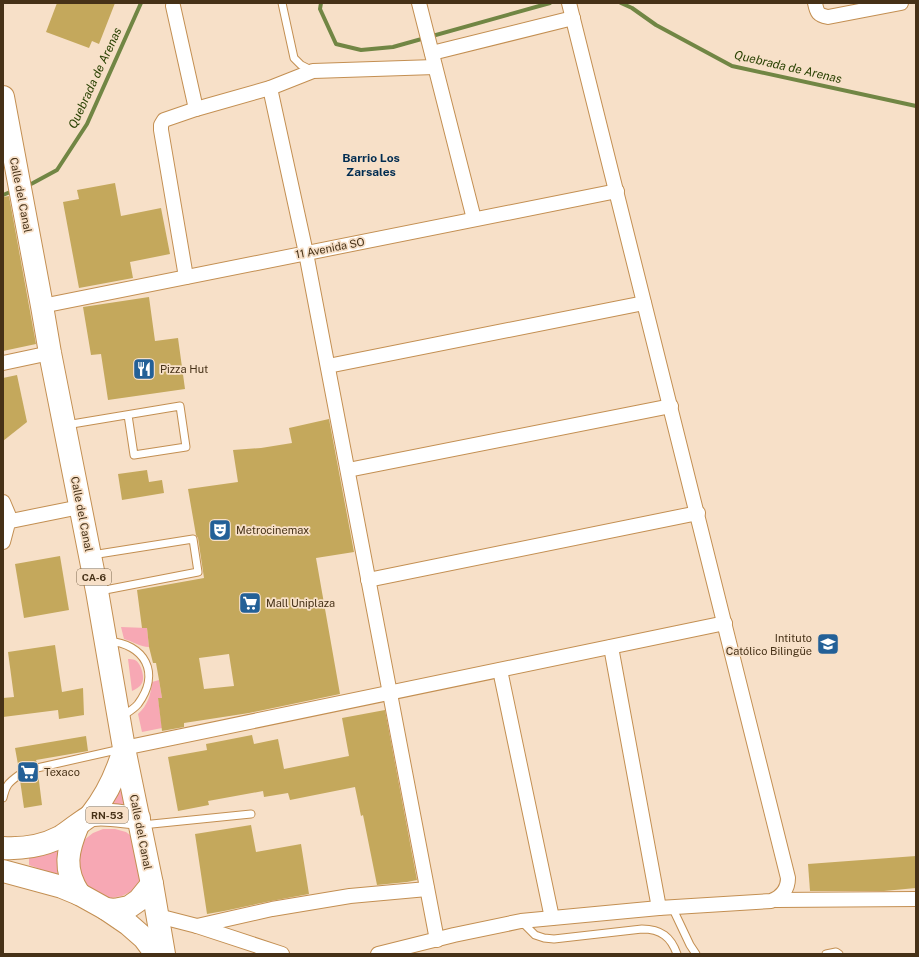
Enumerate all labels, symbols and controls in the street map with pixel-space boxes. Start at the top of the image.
water label: Quebrada de Arenas [65,25,125,131]
water label: Quebrada de Arenas [733,48,843,86]
district label: Barrio Los Zarsales [342,151,400,179]
street label: Calle del Canal [8,156,34,234]
street label: 11 Avenida SO [294,235,366,261]
restaurant icon: Pizza Hut [131,356,157,382]
place label: Pizza Hut [160,363,208,375]
street label: Calle del Canal [69,475,95,553]
theatre icon: Metrocinemax [207,517,233,543]
place label: Metrocinemax [236,524,309,536]
road number: CA-6 [77,569,111,585]
supermarket icon: Mall Uniplaza [237,590,263,616]
place label: Mall Uniplaza [266,597,335,609]
school or university icon: Intituto Católico Bilingüe [815,631,841,657]
place label: Intituto Católico Bilingüe [726,632,812,657]
supermarket icon: Texaco [15,759,41,785]
place label: Texaco [44,766,80,778]
street label: Calle del Canal [128,793,154,871]
road number: RN-53 [86,807,128,823]

